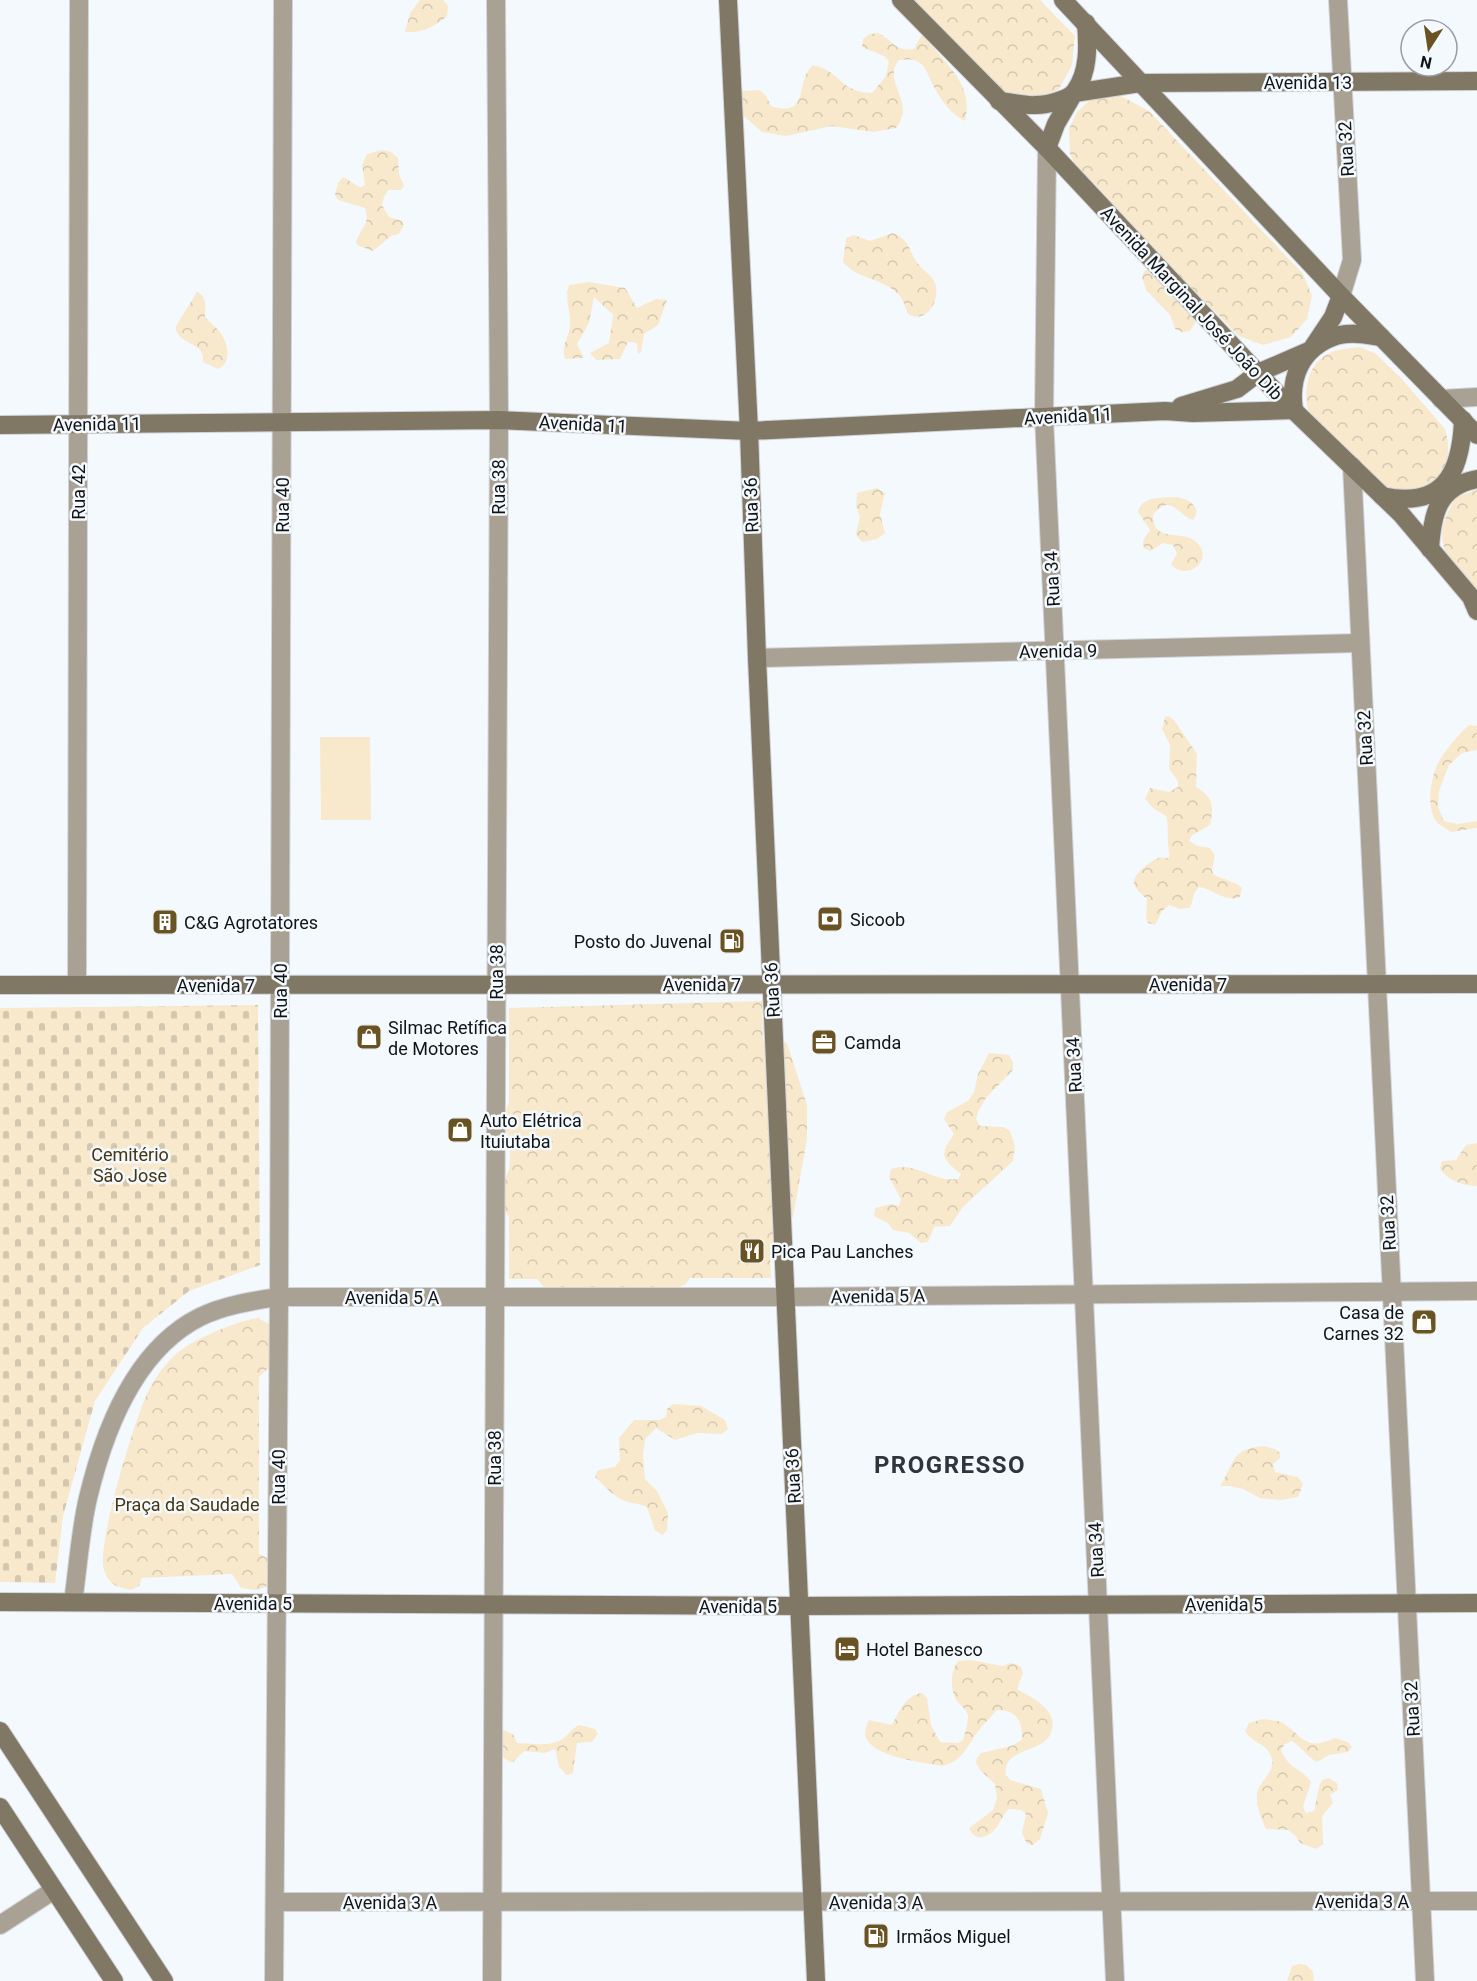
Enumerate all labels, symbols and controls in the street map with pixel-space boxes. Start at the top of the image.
north arrow [1399,18,1459,78]
text: N [1418,52,1433,73]
street label: Avenida 13 [1264,72,1352,93]
street label: Rua 32 [1334,121,1358,177]
street label: Avenida Marginal José João Dib [1097,202,1287,404]
street label: Avenida 11 [1023,403,1113,429]
street label: Avenida 11 [538,411,628,437]
street label: Avenida 11 [53,413,141,435]
street label: Rua 38 [488,459,509,515]
street label: Rua 42 [68,464,89,520]
street label: Rua 40 [272,477,293,533]
street label: Rua 36 [740,477,762,533]
street label: Rua 34 [1040,551,1064,607]
street label: Avenida 9 [1019,640,1097,662]
street label: Rua 32 [1353,710,1377,766]
bank icon: Sicoob [815,904,845,934]
building icon: C&G Agrotatores [150,907,180,937]
place label: Sicoob [850,909,905,930]
place label: C&G Agrotatores [184,912,318,933]
fuel station icon: Posto do Juvenal [717,926,747,956]
place label: Posto do Juvenal [574,931,712,952]
street label: Rua 38 [486,944,507,1000]
street label: Rua 36 [760,962,784,1018]
street label: Rua 40 [270,963,291,1019]
street label: Avenida 7 [663,974,741,995]
street label: Avenida 7 [1149,974,1227,995]
street label: Avenida 7 [177,975,255,996]
place label: Silmac Retífica de Motores [388,1017,507,1059]
shop icon: Silmac Retífica de Motores [354,1022,384,1052]
office icon: Camda [809,1027,839,1057]
place label: Camda [844,1032,901,1053]
street label: Rua 34 [1062,1037,1086,1093]
place label: Auto Elétrica Ituiutaba [480,1110,582,1152]
shop icon: Auto Elétrica Ituiutaba [445,1115,475,1145]
park label: Cemitério São Jose [91,1144,169,1186]
street label: Rua 32 [1376,1195,1400,1251]
restaurant icon: Pica Pau Lanches [737,1236,767,1266]
place label: Pica Pau Lanches [771,1241,913,1262]
street label: Avenida 5 A [831,1285,926,1307]
street label: Avenida 5 A [345,1287,440,1308]
place label: Casa de Carnes 32 [1323,1302,1404,1344]
shop icon: Casa de Carnes 32 [1409,1307,1439,1337]
street label: Rua 38 [484,1430,505,1486]
street label: Rua 36 [781,1448,805,1504]
street label: Rua 40 [268,1449,289,1505]
district label: PROGRESSO [874,1451,1026,1479]
park label: Praça da Saudade [114,1494,260,1515]
street label: Rua 34 [1084,1522,1108,1578]
street label: Avenida 5 [214,1593,292,1614]
street label: Avenida 5 [1185,1594,1263,1615]
street label: Avenida 5 [699,1596,777,1617]
hotel icon: Hotel Banesco [832,1634,862,1664]
place label: Hotel Banesco [866,1639,983,1660]
street label: Rua 32 [1400,1681,1424,1737]
street label: Avenida 3 A [1315,1891,1410,1912]
street label: Avenida 3 A [343,1892,438,1913]
street label: Avenida 3 A [829,1892,924,1913]
fuel station icon: Irmãos Miguel [861,1921,891,1951]
place label: Irmãos Miguel [896,1926,1011,1947]

